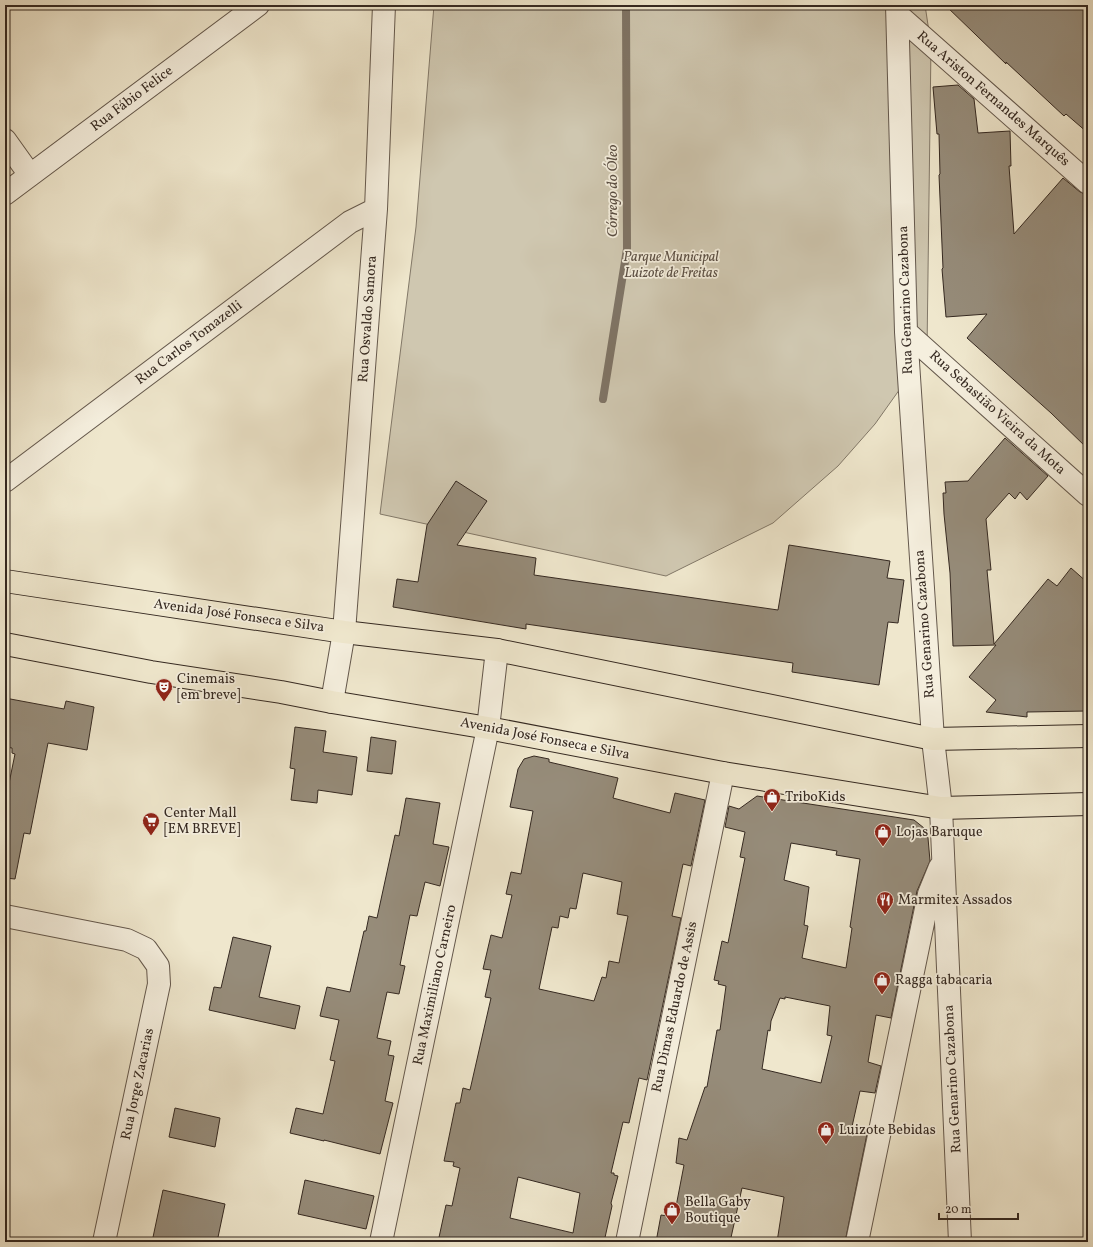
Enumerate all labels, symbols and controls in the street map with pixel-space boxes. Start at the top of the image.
street label: Rua Ariston Fernandes Marquês [912,27,1074,171]
street label: Rua Fábio Felice [87,62,177,136]
water label: Córrego do Óleo [603,144,624,237]
street label: Rua Genarino Cazabona [894,225,918,375]
park label: Parque Municipal Luizote de Freitas [623,248,719,283]
street label: Rua Osvaldo Samora [354,255,382,383]
street label: Rua Carlos Tomazelli [132,296,246,390]
street label: Rua Sebastião Vieira da Mota [925,347,1069,479]
street label: Rua Genarino Cazabona [910,549,940,699]
street label: Avenida José Fonseca e Silva [152,595,326,637]
place label: Cinemais [em breve] [177,670,241,705]
theatre icon: Cinemais [em breve] [154,677,174,702]
street label: Avenida José Fonseca e Silva [459,713,631,765]
shop icon: TriboKids [762,787,782,812]
place label: TriboKids [785,788,845,807]
place label: Center Mall [EM BREVE] [164,804,241,839]
supermarket icon: Center Mall [EM BREVE] [141,811,161,836]
shop icon: Lojas Baruque [873,822,893,847]
place label: Lojas Baruque [896,823,983,842]
restaurant icon: Marmitex Assados [875,890,895,915]
place label: Marmitex Assados [898,891,1012,910]
street label: Rua Maximiliano Carneiro [409,903,461,1067]
street label: Rua Dimas Eduardo de Assis [648,920,702,1094]
shop icon: Ragga tabacaria [872,970,892,995]
place label: Ragga tabacaria [895,971,992,990]
street label: Rua Genarino Cazabona [940,1004,966,1154]
street label: Rua Jorge Zacarias [117,1026,159,1142]
shop icon: Luizote Bebidas [816,1120,836,1145]
place label: Luizote Bebidas [839,1121,936,1140]
place label: Bella Gaby Boutique [685,1193,751,1228]
scale bar [939,1195,1018,1221]
shop icon: Bella Gaby Boutique [662,1200,682,1225]
text: 20 m [945,1202,972,1218]

